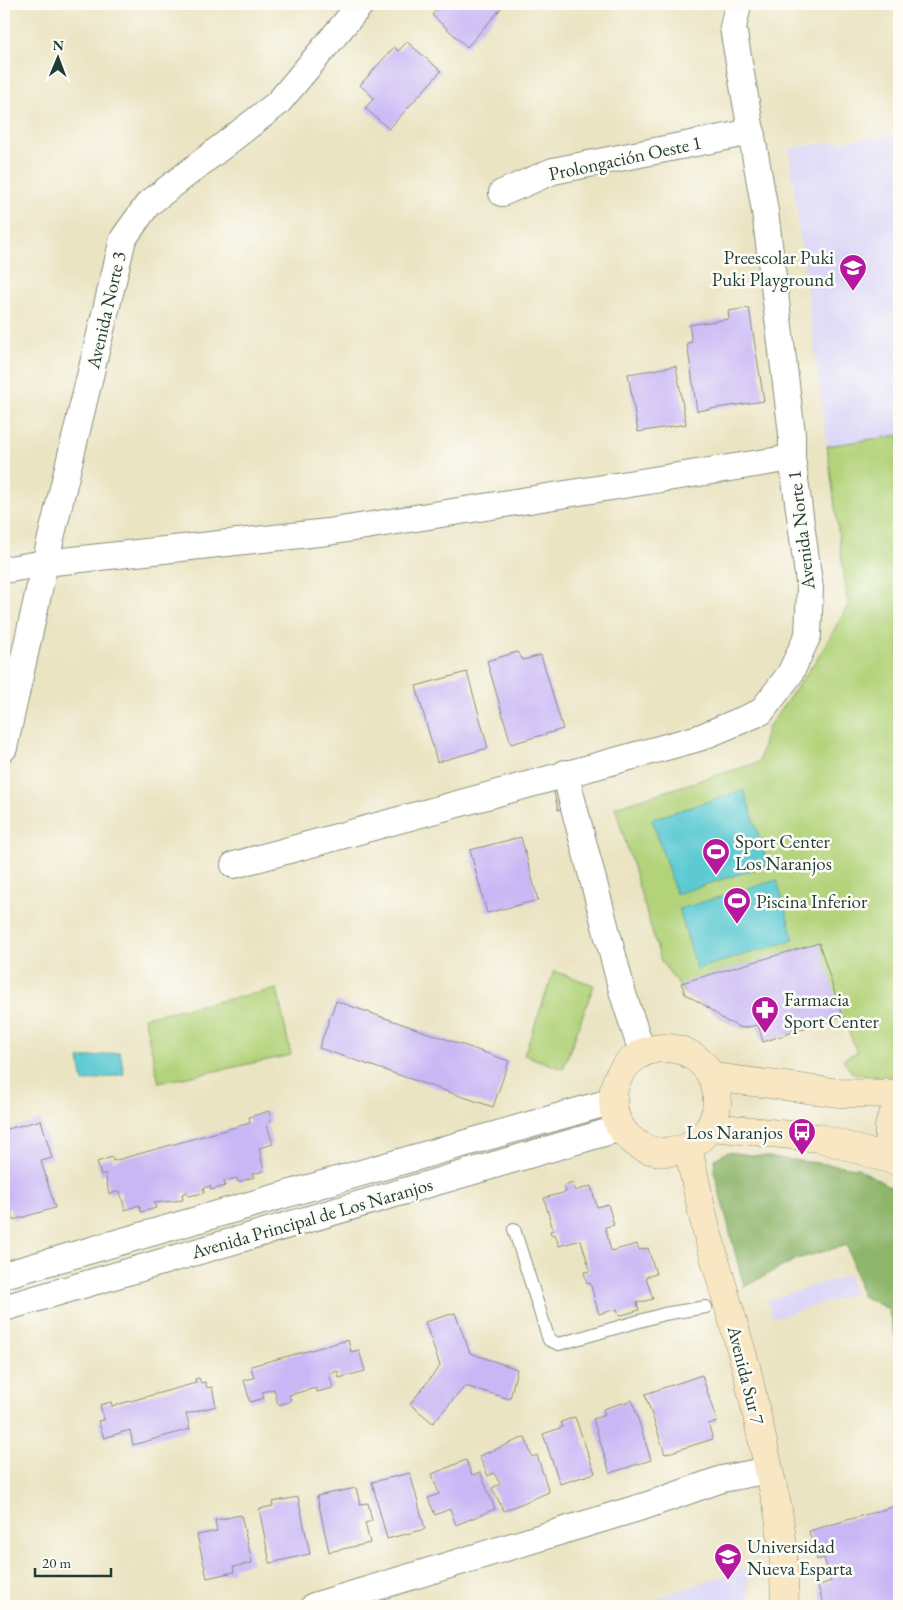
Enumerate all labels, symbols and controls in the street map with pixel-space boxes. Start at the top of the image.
north arrow [32,32,82,82]
text: N [52,36,65,54]
street label: Prolongación Oeste 1 [546,130,704,186]
place label: Preescolar Puki Puki Playground [712,245,834,292]
street label: Avenida Norte 3 [80,249,132,372]
school or university icon: Preescolar Puki Puki Playground [838,253,868,292]
street label: Avenida Norte 1 [781,469,821,592]
place label: Sport Center Los Naranjos [735,829,832,876]
sports icon: Sport Center Los Naranjos [701,837,731,876]
sports icon: Piscina Inferior [722,886,752,925]
place label: Piscina Inferior [756,889,868,914]
place label: Farmacia Sport Center [784,987,880,1034]
pharmacy icon: Farmacia Sport Center [750,995,780,1034]
bus stop icon: Los Naranjos [787,1117,817,1156]
place label: Los Naranjos [686,1120,783,1145]
street label: Avenida Principal de Los Naranjos [188,1172,435,1265]
street label: Avenida Sur 7 [721,1322,771,1428]
place label: Universidad Nueva Esparta [747,1534,853,1581]
school or university icon: Universidad Nueva Esparta [713,1542,743,1581]
scale bar [35,1545,111,1577]
text: 20 m [42,1553,71,1572]

